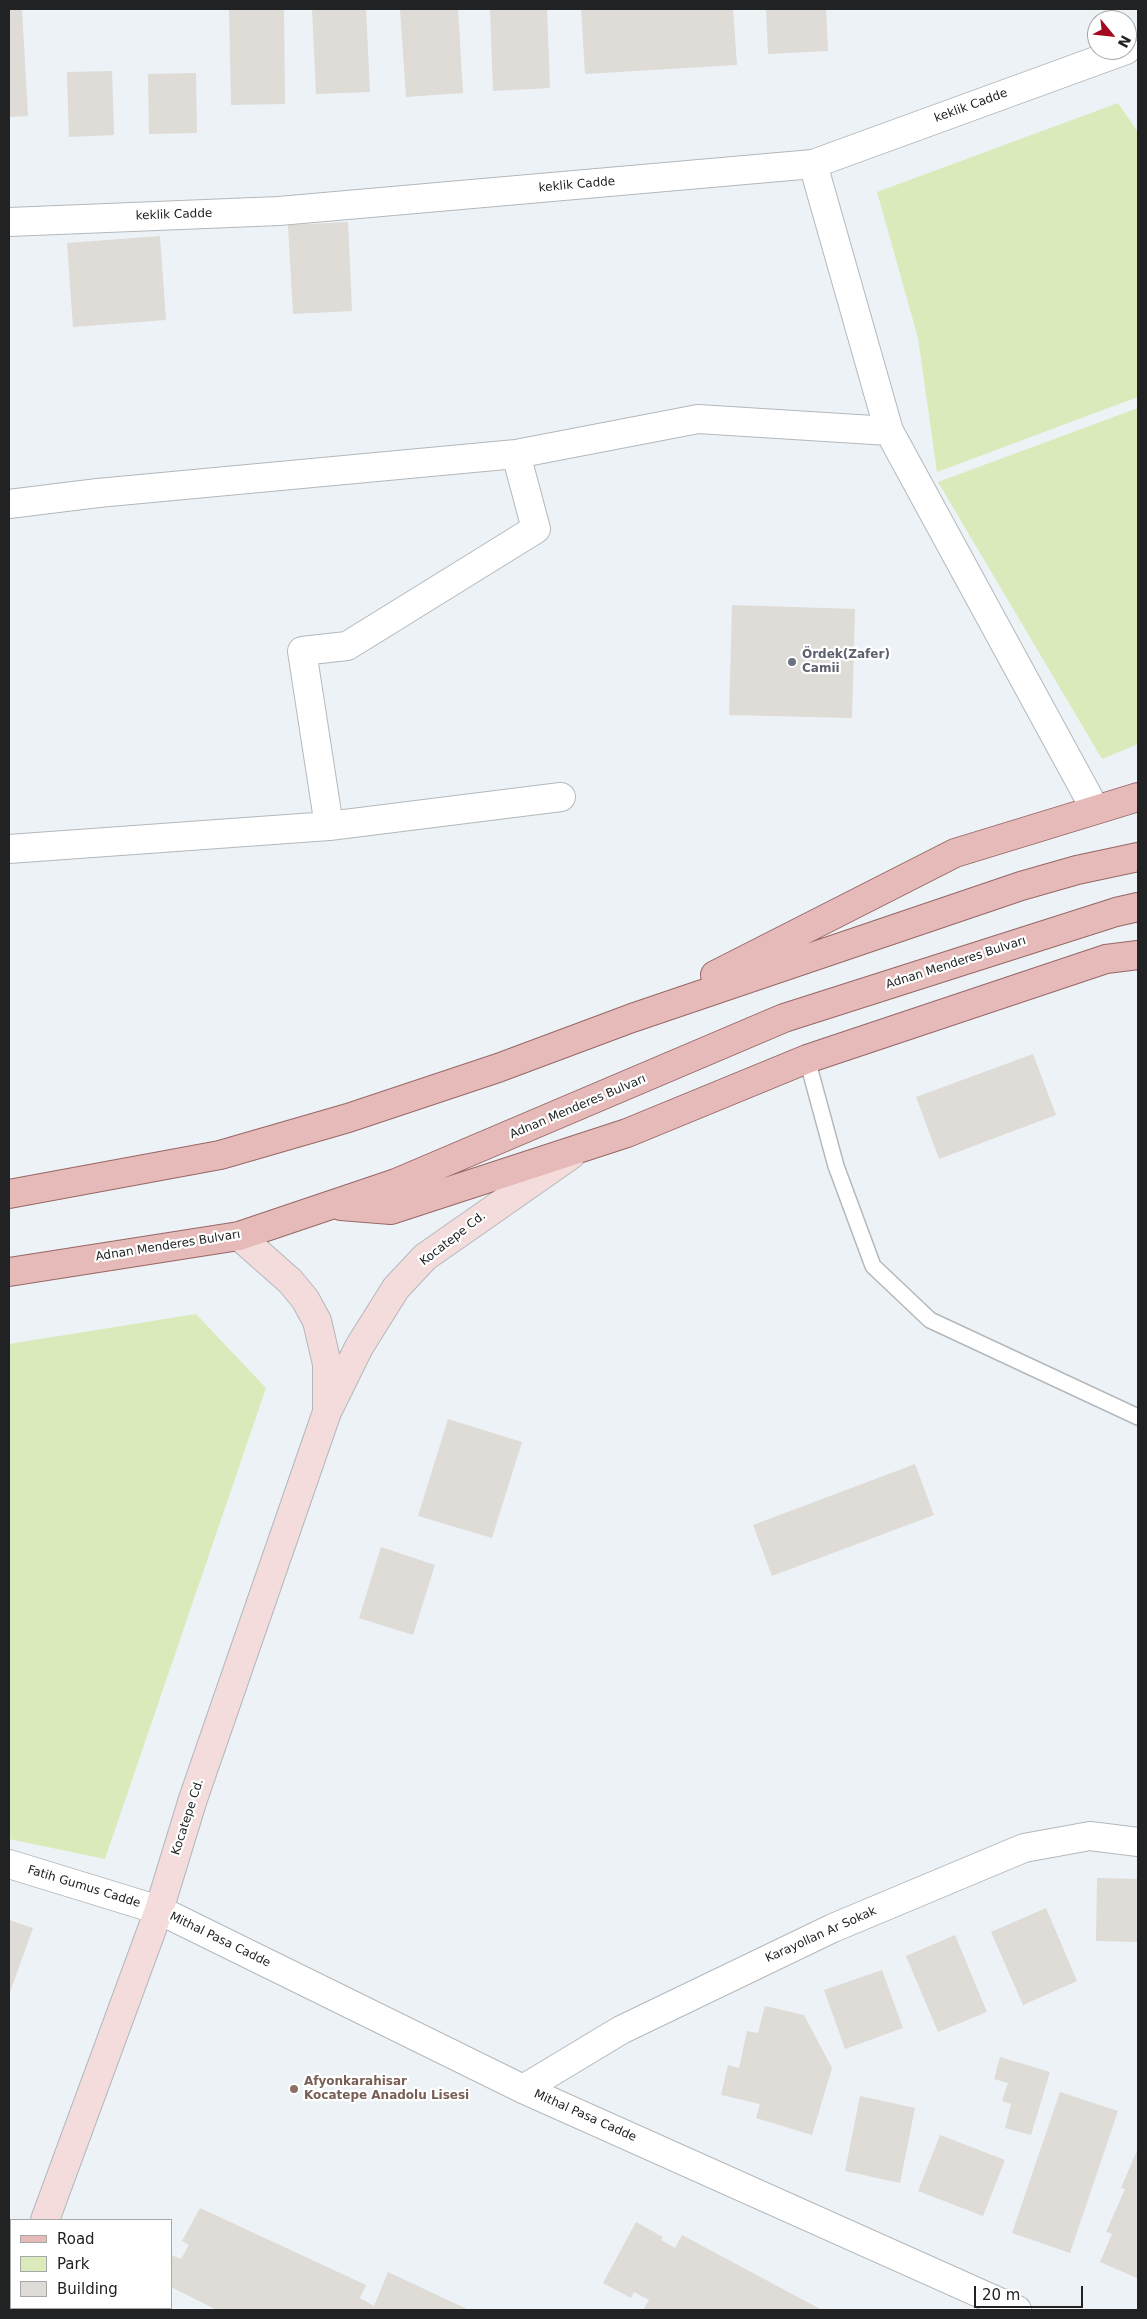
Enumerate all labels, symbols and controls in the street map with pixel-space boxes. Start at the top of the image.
north arrow [1087,10,1137,60]
text: N [1115,33,1134,51]
street label: keklik Cadde [933,86,1009,126]
street label: keklik Cadde [538,174,616,196]
street label: keklik Cadde [135,206,213,224]
place label: Ördek(Zafer) Camii [802,648,890,676]
marker: Ördek(Zafer) Camii [786,656,798,668]
street label: Adnan Menderes Bulvarı [884,934,1028,992]
street label: Adnan Menderes Bulvarı [508,1072,648,1142]
street label: Kocatepe Cd. [417,1209,489,1269]
street label: Adnan Menderes Bulvarı [95,1227,241,1265]
street label: Kocatepe Cd. [169,1777,207,1857]
street label: Fatih Gumus Cadde [26,1863,142,1911]
street label: Karayollan Ar Sokak [763,1904,879,1966]
street label: Mithal Pasa Cadde [167,1909,273,1971]
place label: Afyonkarahisar Kocatepe Anadolu Lisesi [304,2075,469,2103]
marker: Afyonkarahisar Kocatepe Anadolu Lisesi [288,2083,300,2095]
street label: Mithal Pasa Cadde [532,2087,638,2145]
legend [10,2219,172,2309]
text: Road [57,2230,95,2248]
text: Park [57,2255,89,2273]
scale bar [977,2276,1086,2308]
text: Building [57,2280,118,2298]
text: 20 m [982,2286,1020,2304]

